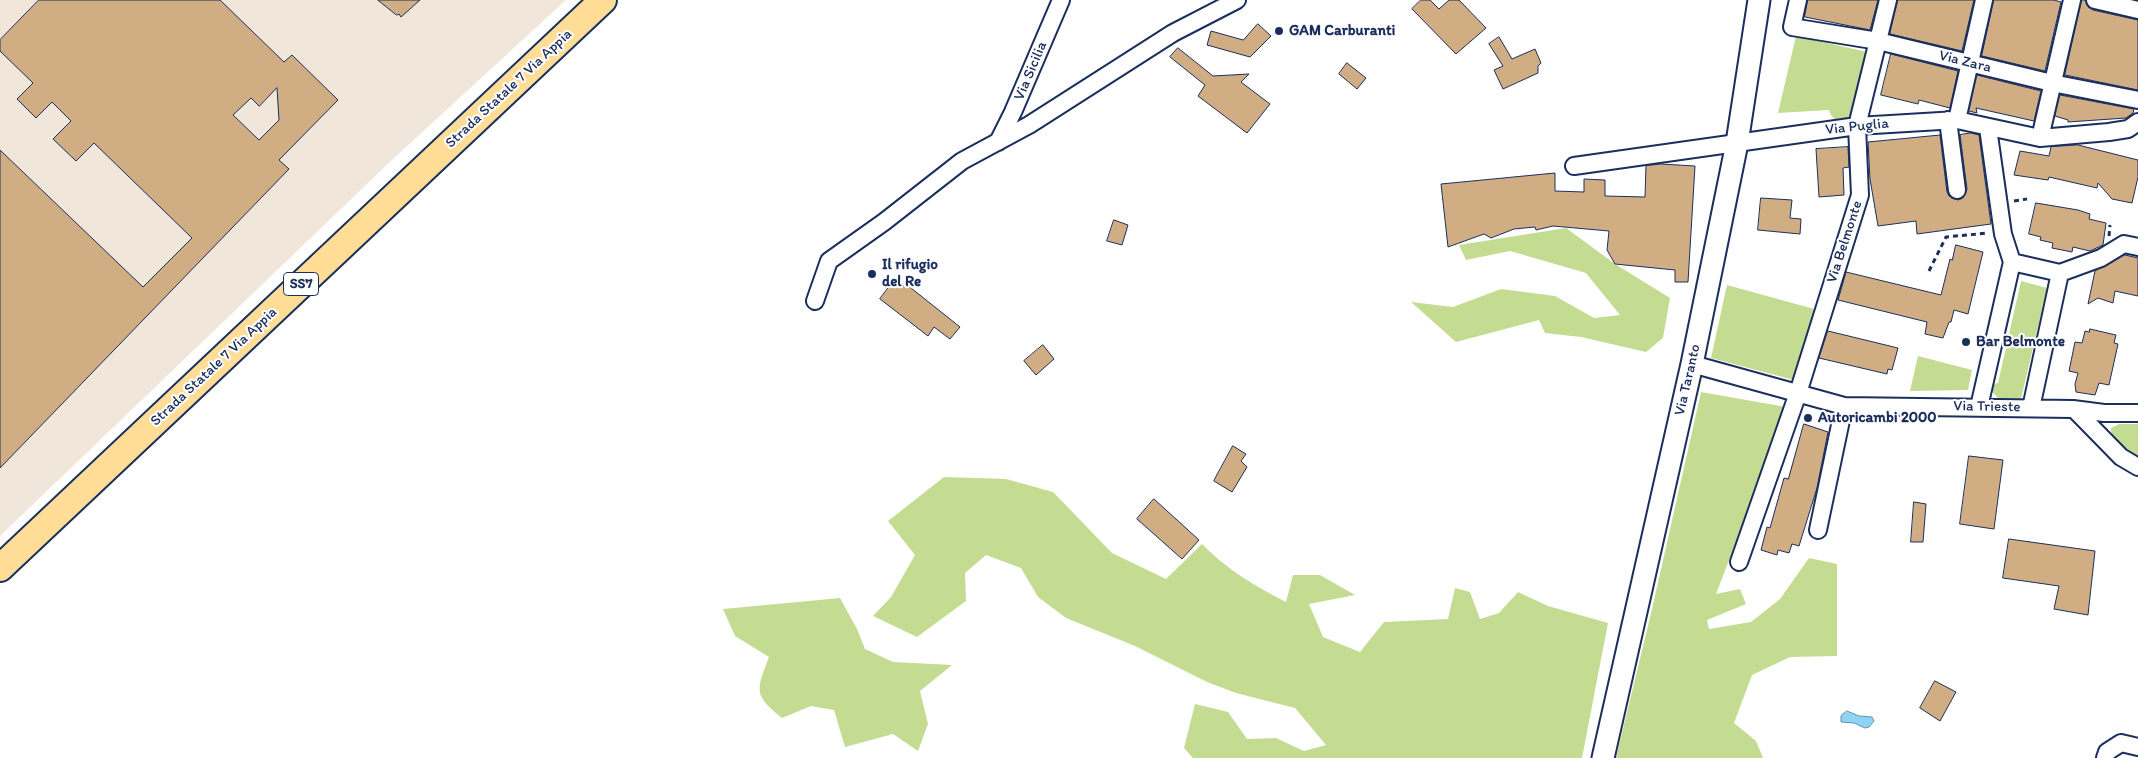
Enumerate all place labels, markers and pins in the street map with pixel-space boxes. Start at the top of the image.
place label: GAM Carburanti [1289,22,1395,40]
marker: GAM Carburanti [1273,25,1285,37]
place label: Il rifugio del Re [882,256,938,291]
marker: Il rifugio del Re [866,268,878,280]
place label: Bar Belmonte [1976,333,2065,351]
marker: Bar Belmonte [1960,336,1972,348]
place label: Autoricambi 2000 [1818,409,1937,427]
marker: Autoricambi 2000 [1802,412,1814,424]

